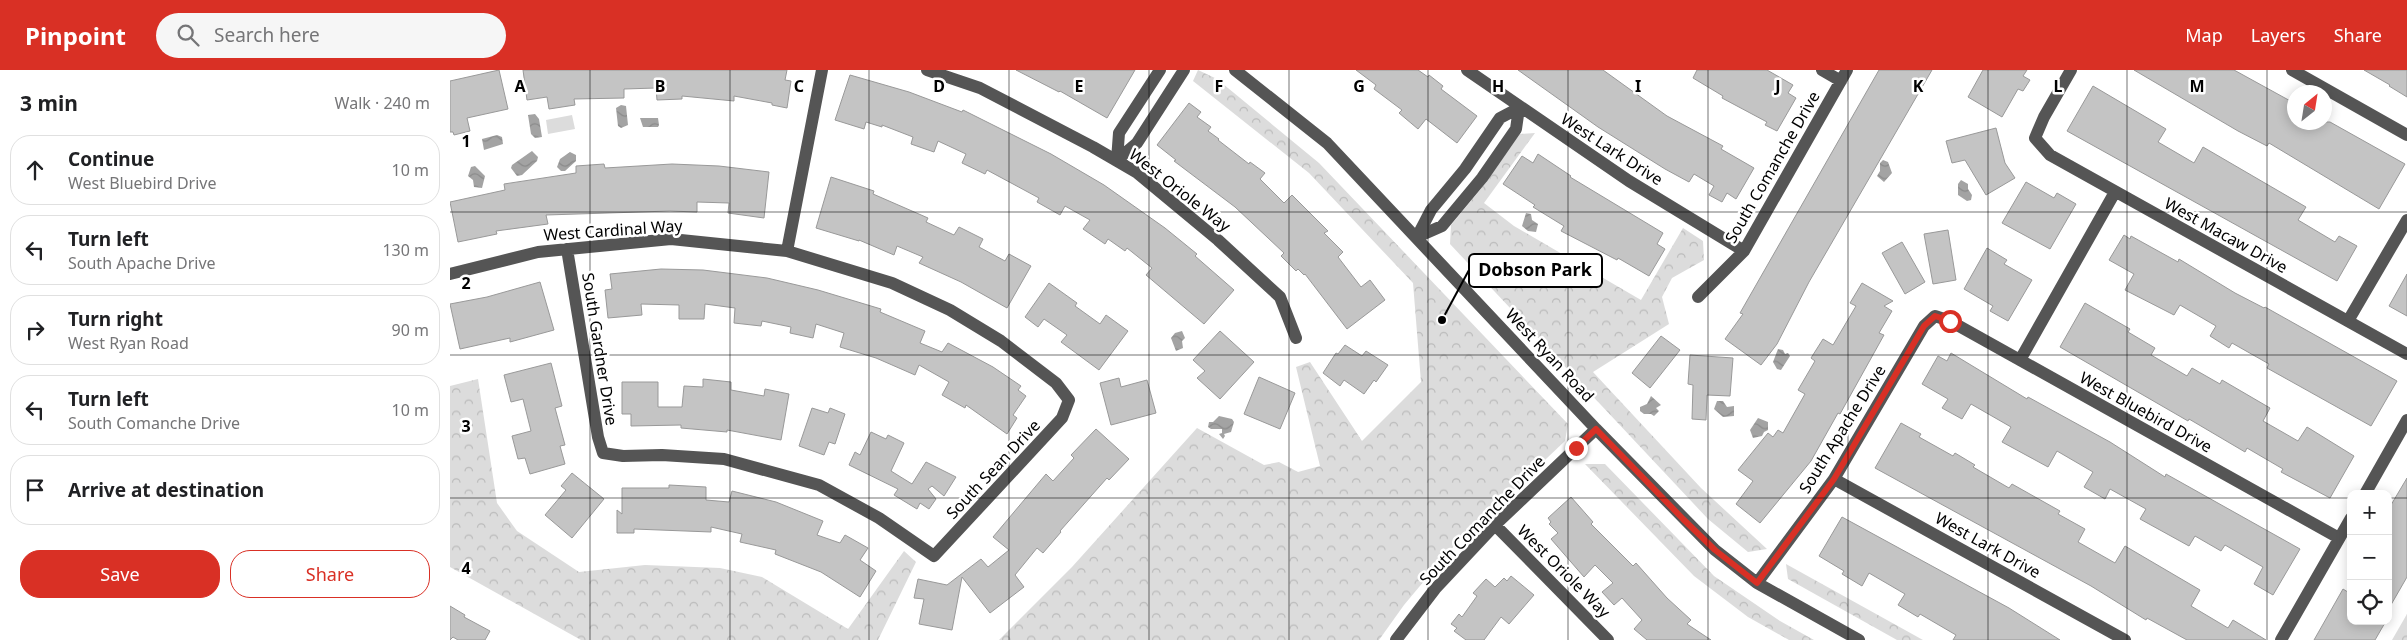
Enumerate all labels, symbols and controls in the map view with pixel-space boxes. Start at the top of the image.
search box [156,13,506,58]
text: Pinpoint [25,19,126,52]
icon: search [174,21,202,49]
text: Search here [214,22,320,48]
text: Map [2185,23,2223,47]
text: Layers [2251,23,2306,47]
text: Share [2334,23,2382,47]
text: A [514,75,526,97]
text: B [655,75,665,97]
text: C [794,75,804,97]
text: D [933,75,945,97]
text: E [1075,75,1084,97]
text: F [1215,75,1223,97]
text: G [1353,75,1365,97]
text: H [1492,75,1504,97]
text: I [1635,75,1641,97]
text: J [1773,75,1781,97]
text: K [1913,75,1924,97]
text: L [2054,75,2063,97]
text: M [2189,75,2205,97]
north arrow [2287,85,2332,130]
street label: South Comanche Drive [1719,87,1825,247]
text: 3 min [20,89,78,117]
text: Walk · 240 m [335,92,430,114]
street label: West Lark Drive [1557,108,1667,190]
text: 1 [461,130,471,152]
street label: West Oriole Way [1125,143,1236,237]
text: Continue [68,146,154,172]
icon: ahead [21,156,49,184]
text: 10 m [392,159,429,181]
text: West Bluebird Drive [68,172,216,194]
street label: West Macaw Drive [2160,192,2292,278]
street label: West Cardinal Way [543,214,684,246]
text: Turn left [68,226,149,252]
icon: left [21,236,49,264]
text: 130 m [382,239,429,261]
text: South Apache Drive [68,252,216,274]
callout: Dobson Park [1469,254,1602,287]
text: Dobson Park [1478,257,1593,281]
street label: South Gardner Drive [577,271,623,427]
text: 2 [461,272,471,294]
street label: West Ryan Road [1501,303,1599,407]
text: Turn right [68,306,163,332]
route start [1939,310,1962,333]
icon: right [21,316,49,344]
text: 90 m [392,319,429,341]
text: West Ryan Road [68,332,189,354]
street label: South Apache Drive [1794,361,1890,497]
street label: West Bluebird Drive [2076,366,2216,458]
text: Turn left [68,386,149,412]
icon: left [21,396,49,424]
text: 10 m [392,399,429,421]
text: South Comanche Drive [68,412,240,434]
street label: South Sean Drive [941,414,1045,524]
text: 3 [461,415,471,437]
route end [1565,437,1588,460]
street label: South Comanche Drive [1414,450,1550,590]
icon: arrive [21,476,49,504]
text: Arrive at destination [68,477,264,503]
map controls [2347,490,2392,625]
button: + [2347,490,2392,535]
street label: West Lark Drive [1931,507,2045,583]
street label: West Oriole Way [1513,520,1616,623]
button: − [2347,535,2392,580]
button: Save [20,550,220,598]
button: Share [230,550,430,598]
text: 4 [461,557,471,579]
button: locate [2347,580,2392,625]

